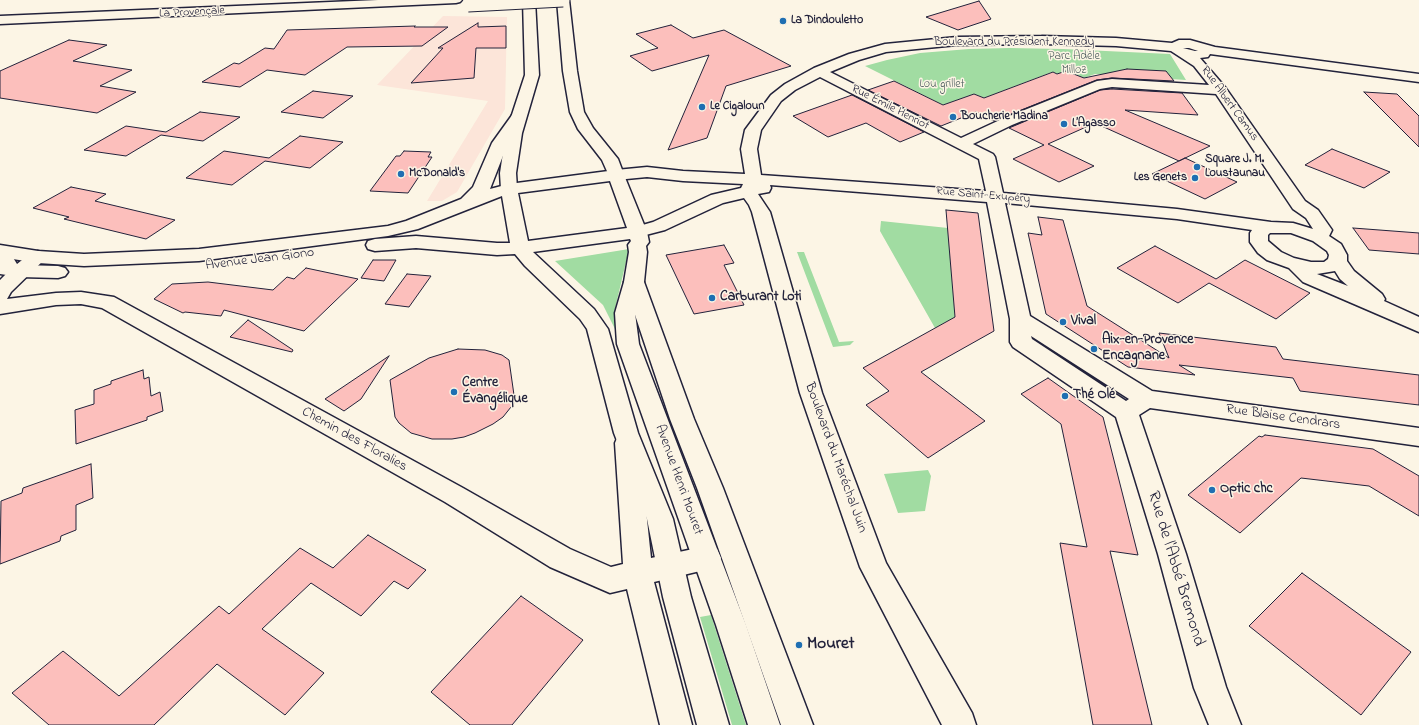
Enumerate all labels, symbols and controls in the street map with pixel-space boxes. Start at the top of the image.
street label: La Provençale [159,4,225,22]
place label: La Dindouletto [791,14,863,28]
marker: La Dindouletto [778,16,788,26]
street label: Boulevard du Président Kennedy [934,36,1094,50]
park label: Parc Adèle Milloz [1048,50,1100,78]
street label: Rue Albert Camus [1197,64,1261,144]
park label: Lou grillet [919,78,965,92]
street label: Rue Émile Henriot [849,82,931,134]
place label: Le Cigaloun [710,100,764,114]
marker: Le Cigaloun [697,102,707,112]
place label: Boucherie Madina [961,110,1048,124]
marker: Boucherie Madina [948,112,958,122]
place label: L’Agasso [1072,117,1115,131]
marker: L’Agasso [1059,119,1069,129]
place label: Square J. M. Loustaunau [1205,153,1265,181]
marker: Square J. M. Loustaunau [1192,162,1202,172]
place label: McDonald's [409,167,465,181]
marker: McDonald's [396,169,406,179]
place label: Les Genets [1134,171,1187,185]
marker: Les Genets [1190,173,1200,183]
street label: Rue Saint-Exupéry [935,185,1031,207]
street label: Avenue Jean Giono [205,245,315,275]
place label: Carburant Loti [720,290,802,306]
marker: Carburant Loti [707,293,717,303]
place label: Vival [1071,314,1096,330]
marker: Vival [1058,317,1068,327]
place label: Aix-en-Provence Encagnane [1102,333,1193,366]
marker: Aix-en-Provence Encagnane [1089,344,1099,354]
place label: Centre Évangélique [462,376,528,408]
street label: Boulevard du Maréchal Juin [800,381,870,535]
marker: Centre Évangélique [449,387,459,397]
place label: Thé Olé [1073,388,1115,404]
marker: Thé Olé [1060,391,1070,401]
street label: Rue Blaise Cendrars [1225,402,1341,434]
street label: Chemin des Floralies [298,404,410,476]
street label: Avenue Henri Mouret [650,423,706,537]
place label: Optic chc [1220,482,1273,498]
marker: Optic chc [1207,485,1217,495]
street label: Rue de l'Abbé Bremond [1142,489,1208,649]
place label: Mouret [807,635,854,655]
marker: Mouret [794,640,804,650]

